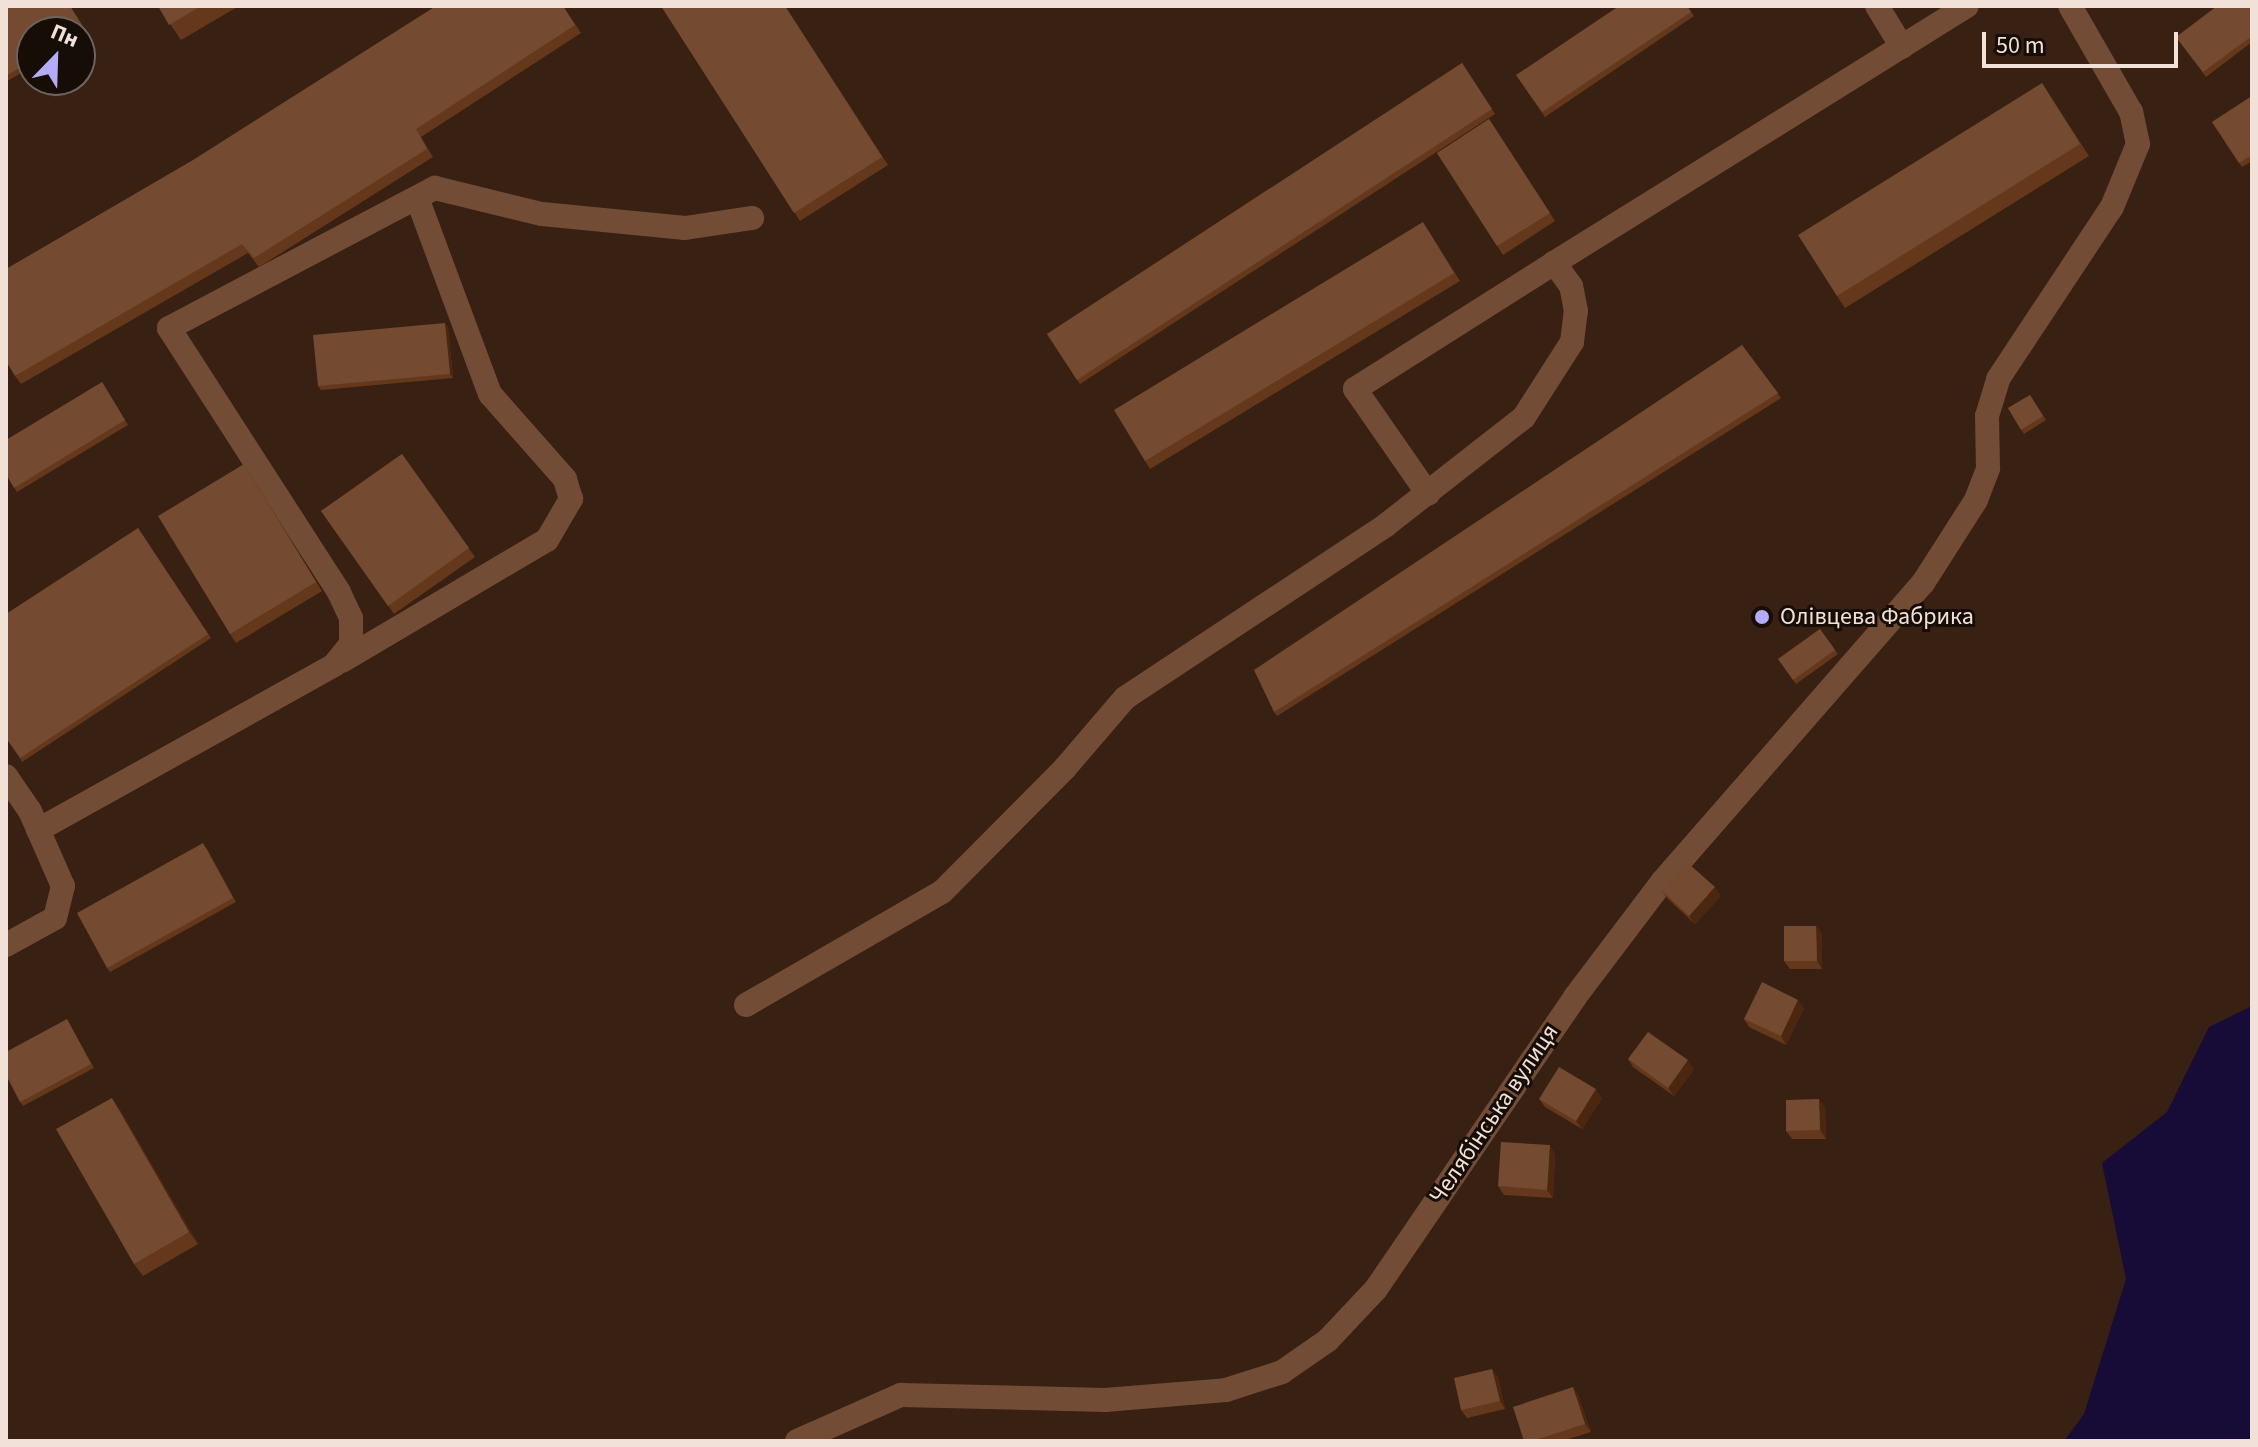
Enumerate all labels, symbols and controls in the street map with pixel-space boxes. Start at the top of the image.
north arrow [16,16,96,96]
text: Пн [46,16,83,56]
scale bar [1986,16,2182,66]
text: 50 m [1996,28,2045,63]
place label: Олівцева Фабрика [1780,603,1974,631]
marker: Олівцева Фабрика [1751,606,1773,628]
street label: Челябінська вулиця [1423,1019,1565,1209]

